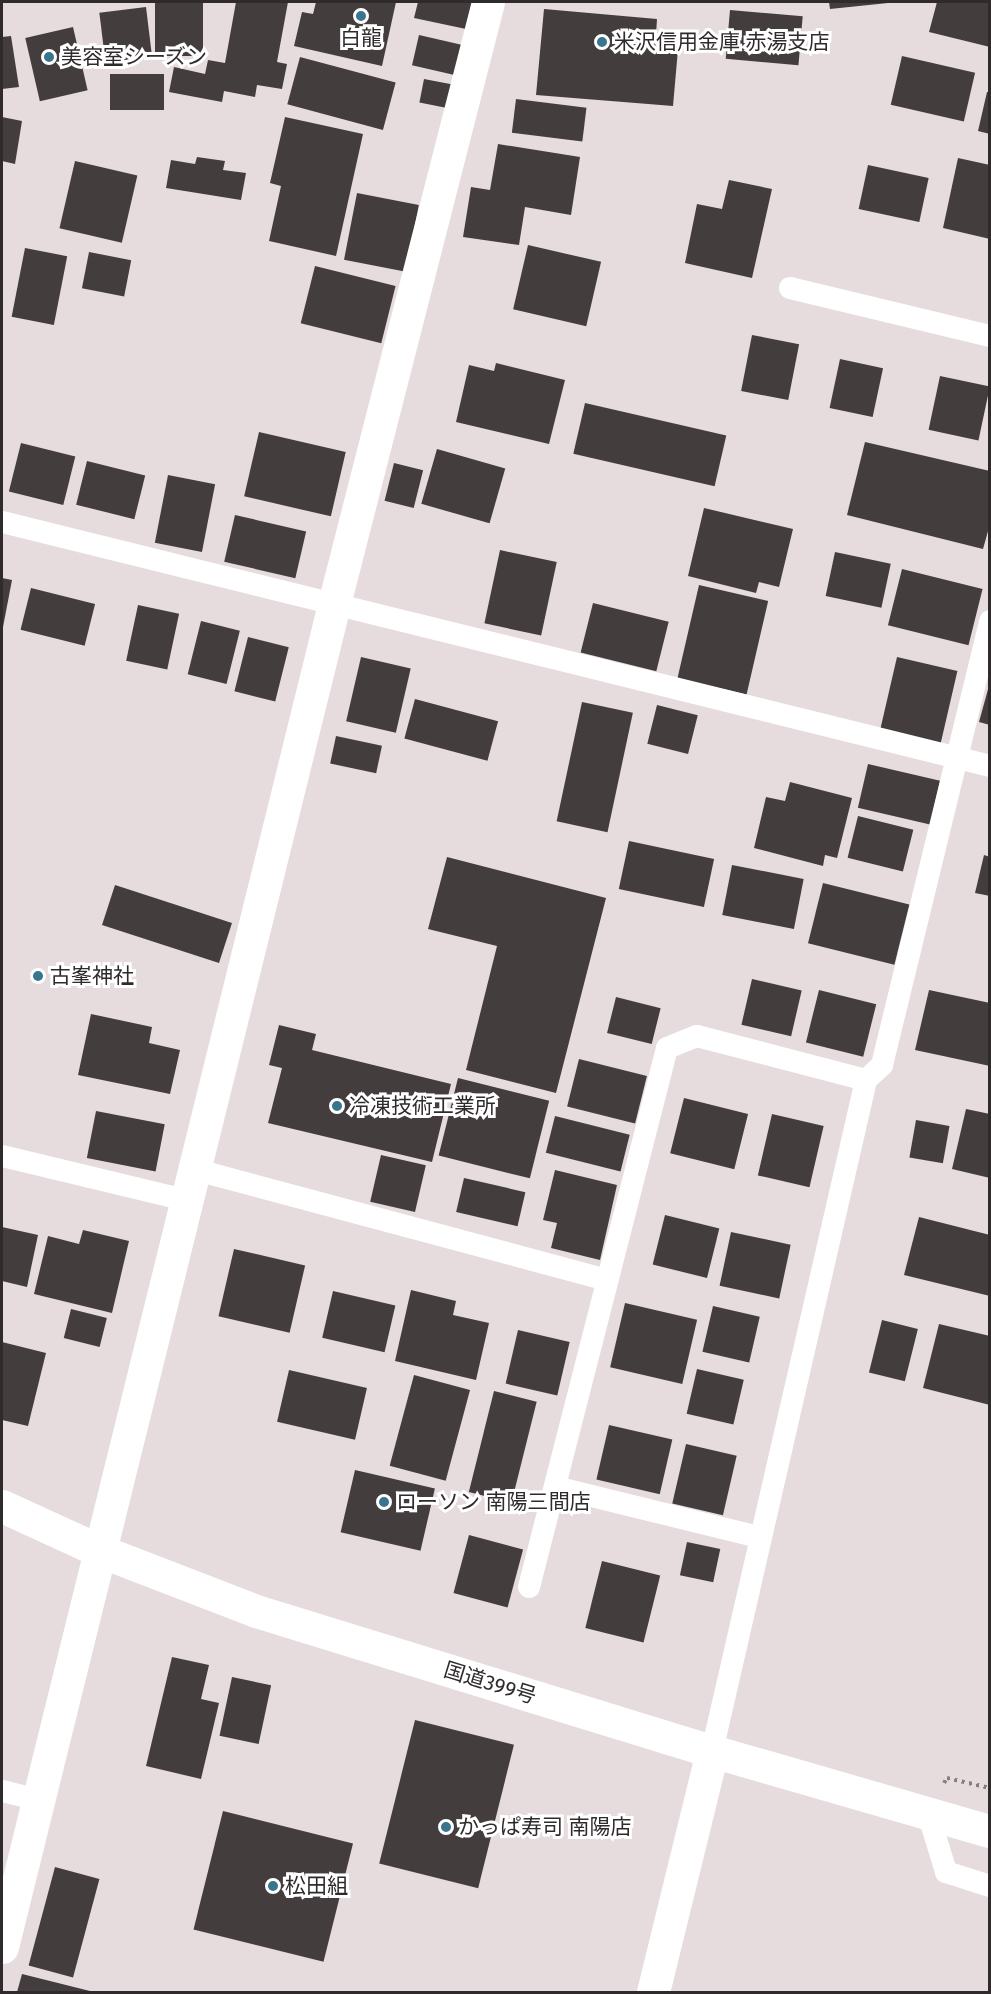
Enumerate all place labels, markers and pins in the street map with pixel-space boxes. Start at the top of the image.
marker: 白龍 [354,9,368,23]
place label: 白龍 [340,25,382,51]
place label: 米沢信用金庫 赤湯支店 [614,29,830,55]
marker: 米沢信用金庫 赤湯支店 [595,35,609,49]
place label: 美容室シーズン [61,44,208,70]
marker: 美容室シーズン [42,50,56,64]
place label: 古峯神社 [50,963,134,989]
marker: 古峯神社 [31,969,45,983]
place label: 冷凍技術工業所 [349,1093,496,1119]
marker: 冷凍技術工業所 [330,1099,344,1113]
place label: ローソン 南陽三間店 [396,1489,591,1515]
marker: ローソン 南陽三間店 [377,1495,391,1509]
place label: かっぱ寿司 南陽店 [458,1814,632,1840]
marker: かっぱ寿司 南陽店 [439,1820,453,1834]
place label: 松田組 [285,1873,348,1899]
marker: 松田組 [266,1879,280,1893]

